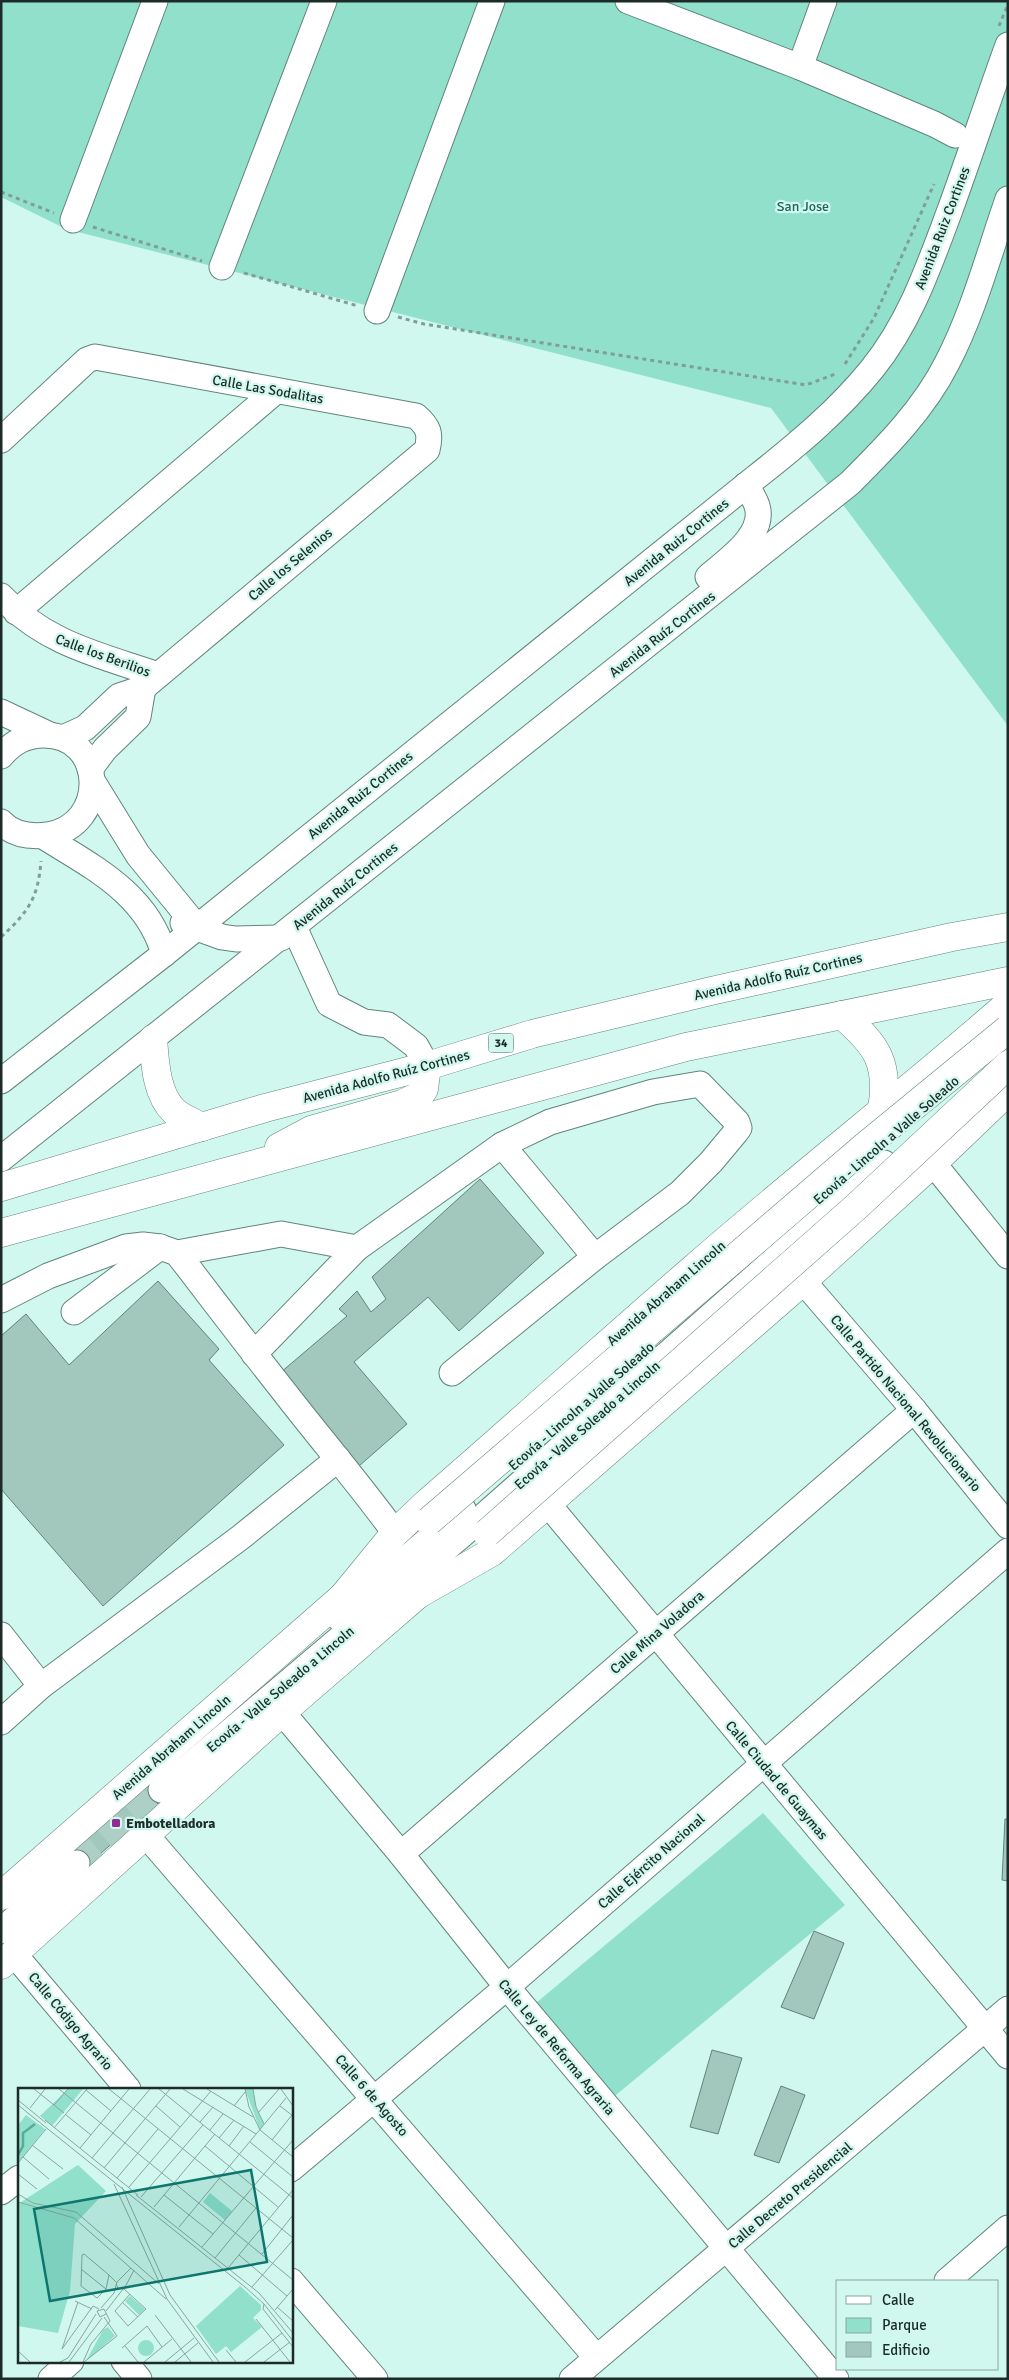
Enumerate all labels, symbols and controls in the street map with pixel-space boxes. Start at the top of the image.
street label: Avenida Ruiz Cortines [911,164,974,292]
park label: San Jose [777,198,829,215]
street label: Calle Las Sodalitas [211,371,325,408]
street label: Avenida Ruiz Cortines [620,495,732,590]
street label: Calle los Selenios [245,524,336,604]
street label: Avenida Ruíz Cortines [606,588,719,681]
street label: Calle los Berilios [53,630,153,681]
street label: Avenida Ruiz Cortines [304,748,416,843]
street label: Avenida Ruíz Cortines [289,839,401,934]
street label: Avenida Adolfo Ruíz Cortines [692,949,864,1004]
road number: 34 [488,1034,514,1052]
street label: Avenida Adolfo Ruíz Cortines [301,1046,471,1107]
street label: Ecovía - Lincoln a Valle Soleado [810,1072,963,1208]
street label: Avenida Abraham Lincoln [604,1237,729,1350]
street label: Calle Partido Nacional Revolucionario [827,1311,985,1495]
street label: Ecovía - Lincoln a Valle Soleado [505,1338,658,1474]
street label: Ecovía - Valle Soleado a Lincoln [511,1357,664,1493]
street label: Calle Mina Voladora [607,1587,708,1678]
street label: Ecovía - Valle Soleado a Lincoln [203,1623,358,1756]
street label: Avenida Abraham Lincoln [109,1691,234,1804]
street label: Calle Ciudad de Guaymas [722,1717,831,1843]
street label: Calle Ejército Nacional [594,1810,708,1912]
place label: Embotelladora [126,1815,215,1832]
marker: Embotelladora [110,1817,122,1829]
street label: Calle Código Agrario [25,1969,116,2074]
street label: Calle Ley de Reforma Agraria [495,1976,618,2119]
street label: Calle 6 de Agosto [331,2051,412,2140]
inset map [18,2088,292,2362]
street label: Calle Decreto Presidencial [725,2139,856,2252]
legend [836,2280,999,2370]
text: Calle [882,2291,915,2309]
text: Parque [882,2316,927,2334]
text: Edificio [882,2341,930,2359]

